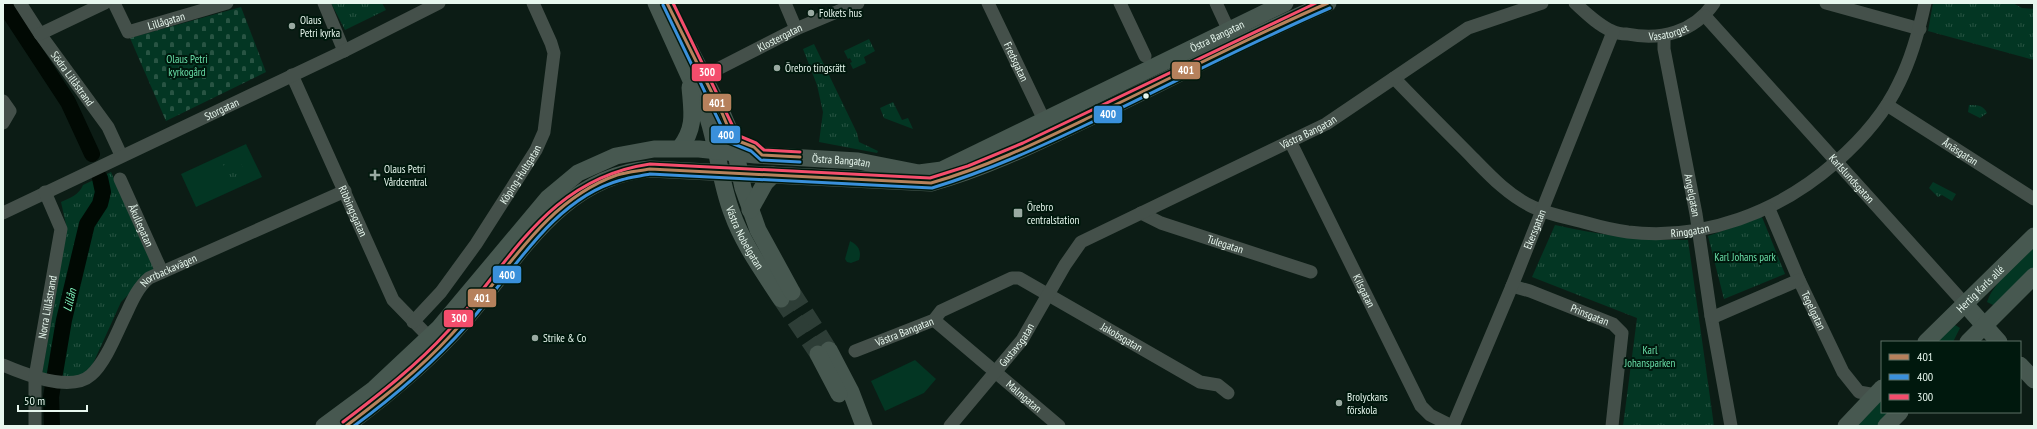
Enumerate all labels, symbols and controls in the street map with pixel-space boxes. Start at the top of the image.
place label: Folkets hus [819,6,862,20]
marker: Folkets hus [806,8,816,18]
street label: Lillågatan [146,9,187,33]
place label: Olaus Petri kyrka [300,13,340,40]
street label: Östra Bangatan [1188,17,1246,55]
street label: Klostergatan [755,20,804,55]
marker: Olaus Petri kyrka [287,21,297,31]
street label: Vasatorget [1648,21,1691,43]
street label: Fredsgatan [1001,40,1032,84]
street label: Södra Lillåstrand [48,48,97,109]
park label: Olaus Petri kyrkogård [166,52,208,79]
place label: Örebro tingsrätt [785,61,846,75]
line badge: 401 [1171,61,1201,80]
line badge: 300 [691,63,722,82]
marker: Örebro tingsrätt [772,63,782,73]
text: 401 [1178,63,1194,77]
text: 300 [699,65,715,79]
unlabelled marker [1141,91,1151,101]
line badge: 401 [702,93,732,112]
street label: Storgatan [202,95,241,123]
text: 401 [709,96,725,110]
line badge: 400 [1093,105,1123,124]
text: 400 [1100,107,1116,121]
street label: Västra Bangatan [1277,112,1339,153]
line badge: 400 [710,125,741,144]
text: 400 [718,128,734,142]
street label: Ånäsgatan [1940,135,1981,169]
street label: Köping-Hultgatan [496,143,544,207]
street label: Östra Bangatan [812,151,872,170]
street label: Karlslundsgatan [1826,151,1878,206]
place label: Olaus Petri Vårdcentral [383,162,427,189]
marker: Olaus Petri Vårdcentral [369,169,381,181]
street label: Angelgatan [1681,173,1703,218]
street label: Ribbingsgatan [335,183,371,239]
place label: Örebro centralstation [1027,200,1079,227]
street label: Åkullegatan [125,202,157,249]
street label: Västra Nobelgatan [723,203,767,272]
marker: Örebro centralstation [1012,207,1024,219]
street label: Ekersgatan [1520,207,1549,251]
street label: Ringgatan [1670,221,1711,240]
street label: Tulegatan [1205,232,1245,256]
park label: Karl Johans park [1714,250,1776,264]
street label: Norrbackavägen [137,251,199,290]
street label: Hertig Karls allé [1953,262,2007,315]
line badge: 400 [492,265,522,284]
text: 400 [499,268,515,282]
street label: Kilsgatan [1350,272,1378,310]
street label: Norra Lillåstrand [35,274,60,340]
water label: Lillån [59,286,79,313]
line badge: 401 [467,288,497,308]
street label: Tegelgatan [1798,289,1829,333]
text: 401 [474,291,490,305]
street label: Prinsgatan [1569,301,1611,329]
line badge: 300 [443,309,474,328]
text: 300 [451,311,467,325]
street label: Västra Bangatan [872,314,936,350]
street label: Jakobsgatan [1097,319,1145,355]
street label: Gustavsgatan [996,321,1037,369]
place label: Strike & Co [543,331,586,345]
marker: Strike & Co [530,333,540,343]
legend [1881,341,2021,413]
park label: Karl Johansparken [1624,343,1676,370]
text: 401 [1917,349,1933,364]
text: 400 [1917,369,1933,384]
street label: Malmgatan [1003,377,1045,416]
scale bar [18,387,87,413]
text: 300 [1917,389,1933,404]
place label: Brolyckans förskola [1347,390,1388,417]
text: 50 m [24,393,45,408]
marker: Brolyckans förskola [1334,398,1344,408]

